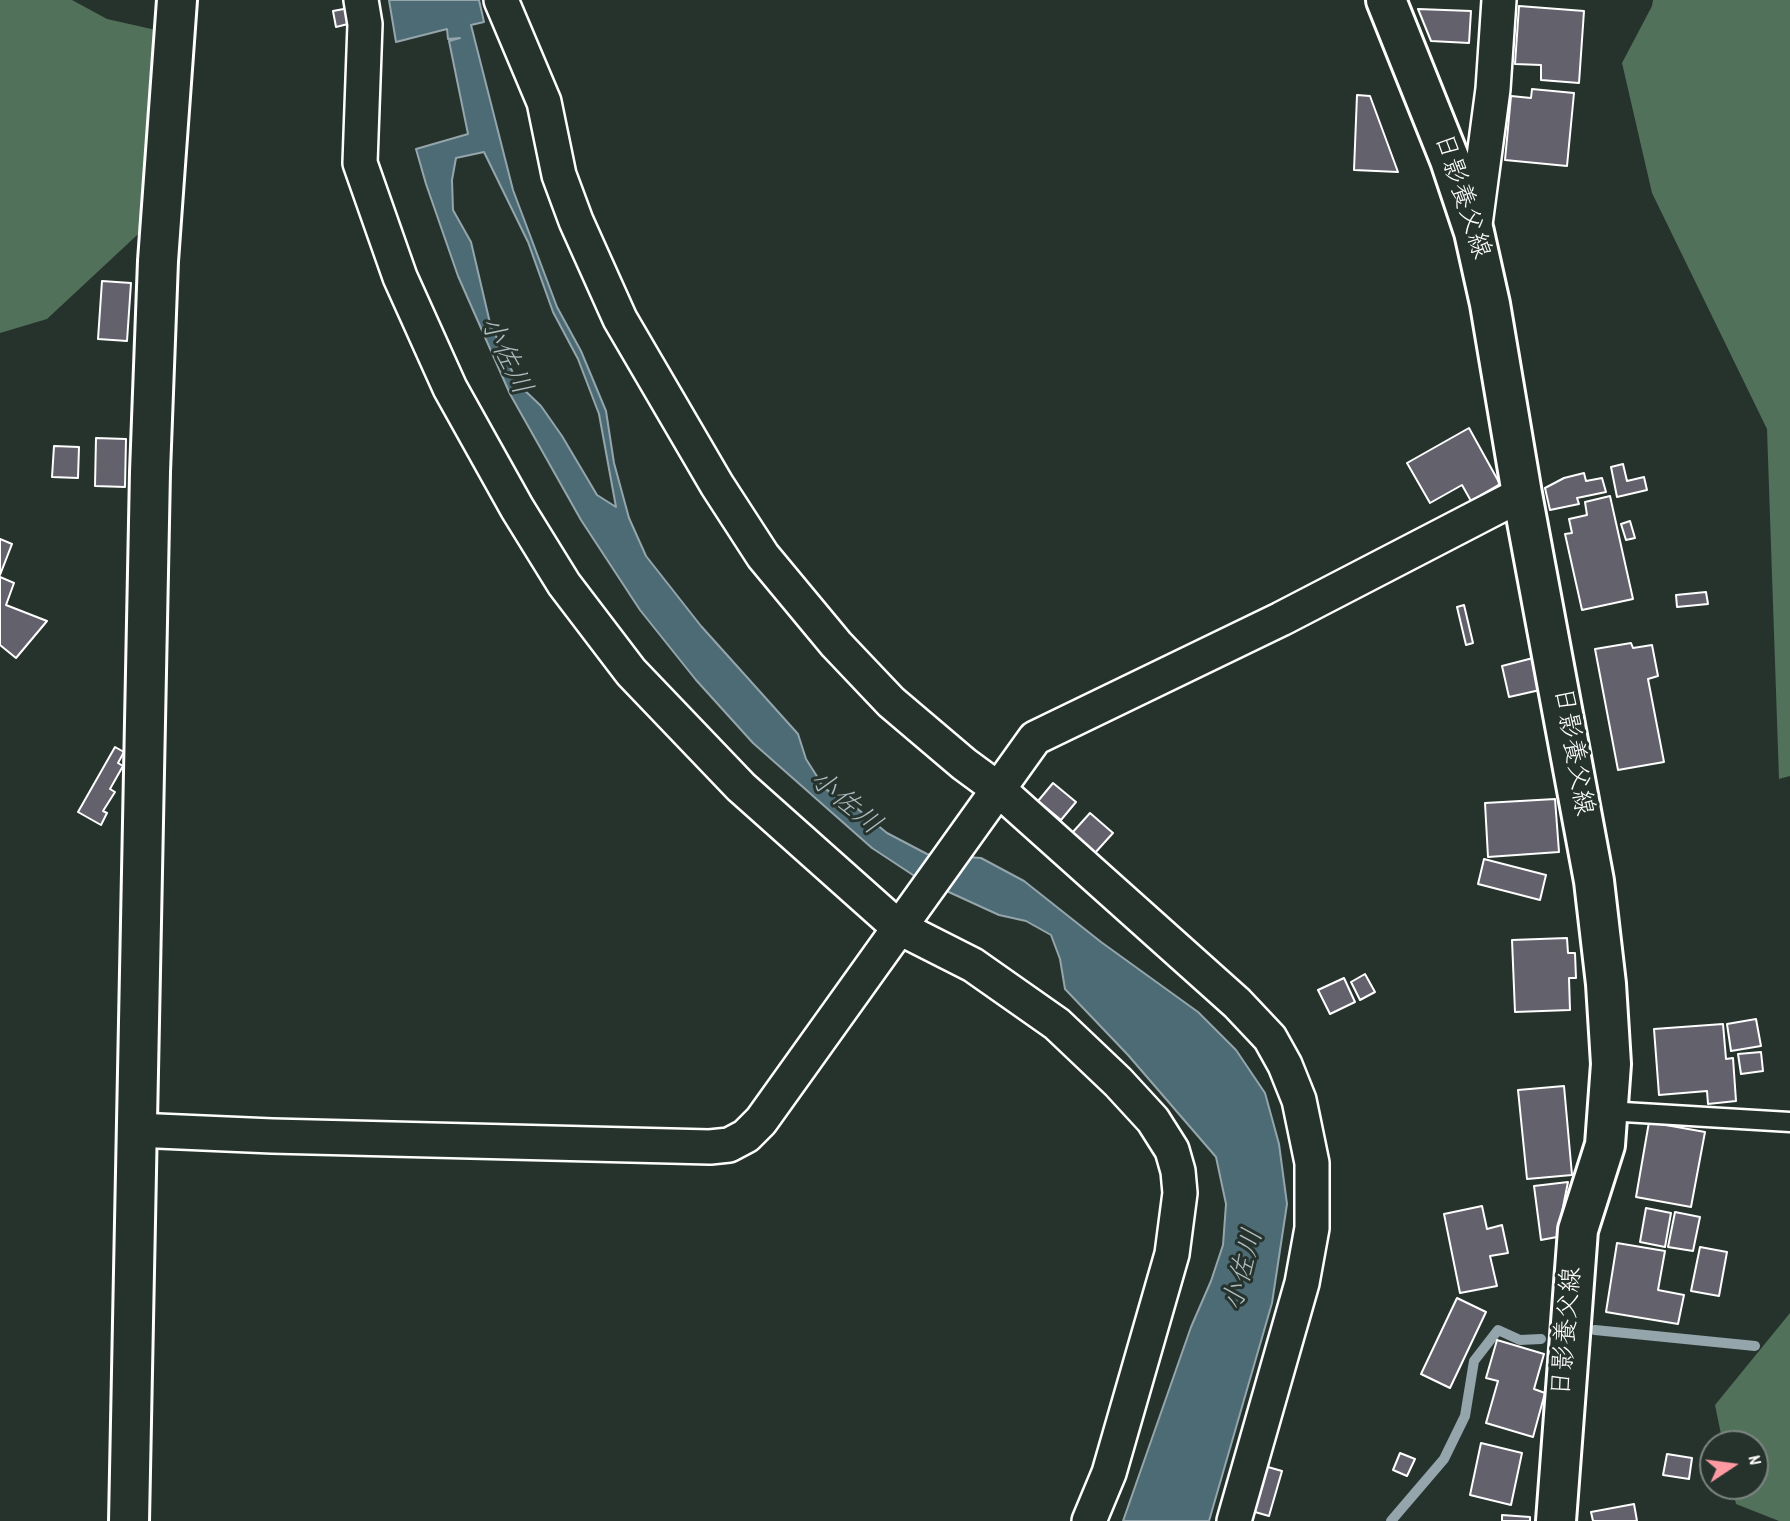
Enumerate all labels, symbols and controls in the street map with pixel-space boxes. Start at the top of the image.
street label: 日影養父線 [1424,130,1494,264]
water label: 小佐川 [468,312,536,402]
street label: 日影養父線 [1543,685,1597,819]
water label: 小佐川 [800,765,886,845]
water label: 小佐川 [1220,1226,1274,1316]
street label: 日影養父線 [1549,1266,1591,1398]
north arrow [1699,1430,1769,1500]
text: N [1739,1453,1767,1468]

